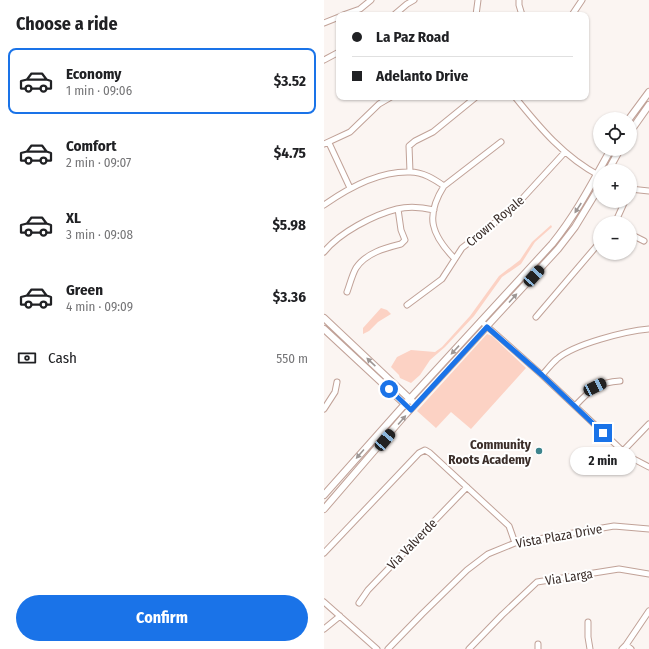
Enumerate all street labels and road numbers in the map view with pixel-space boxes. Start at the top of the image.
street label: Crown Royale [463,192,527,250]
street label: Via Valverde [384,516,440,572]
street label: Vista Plaza Drive [515,521,603,551]
street label: Via Larga [544,566,594,588]

